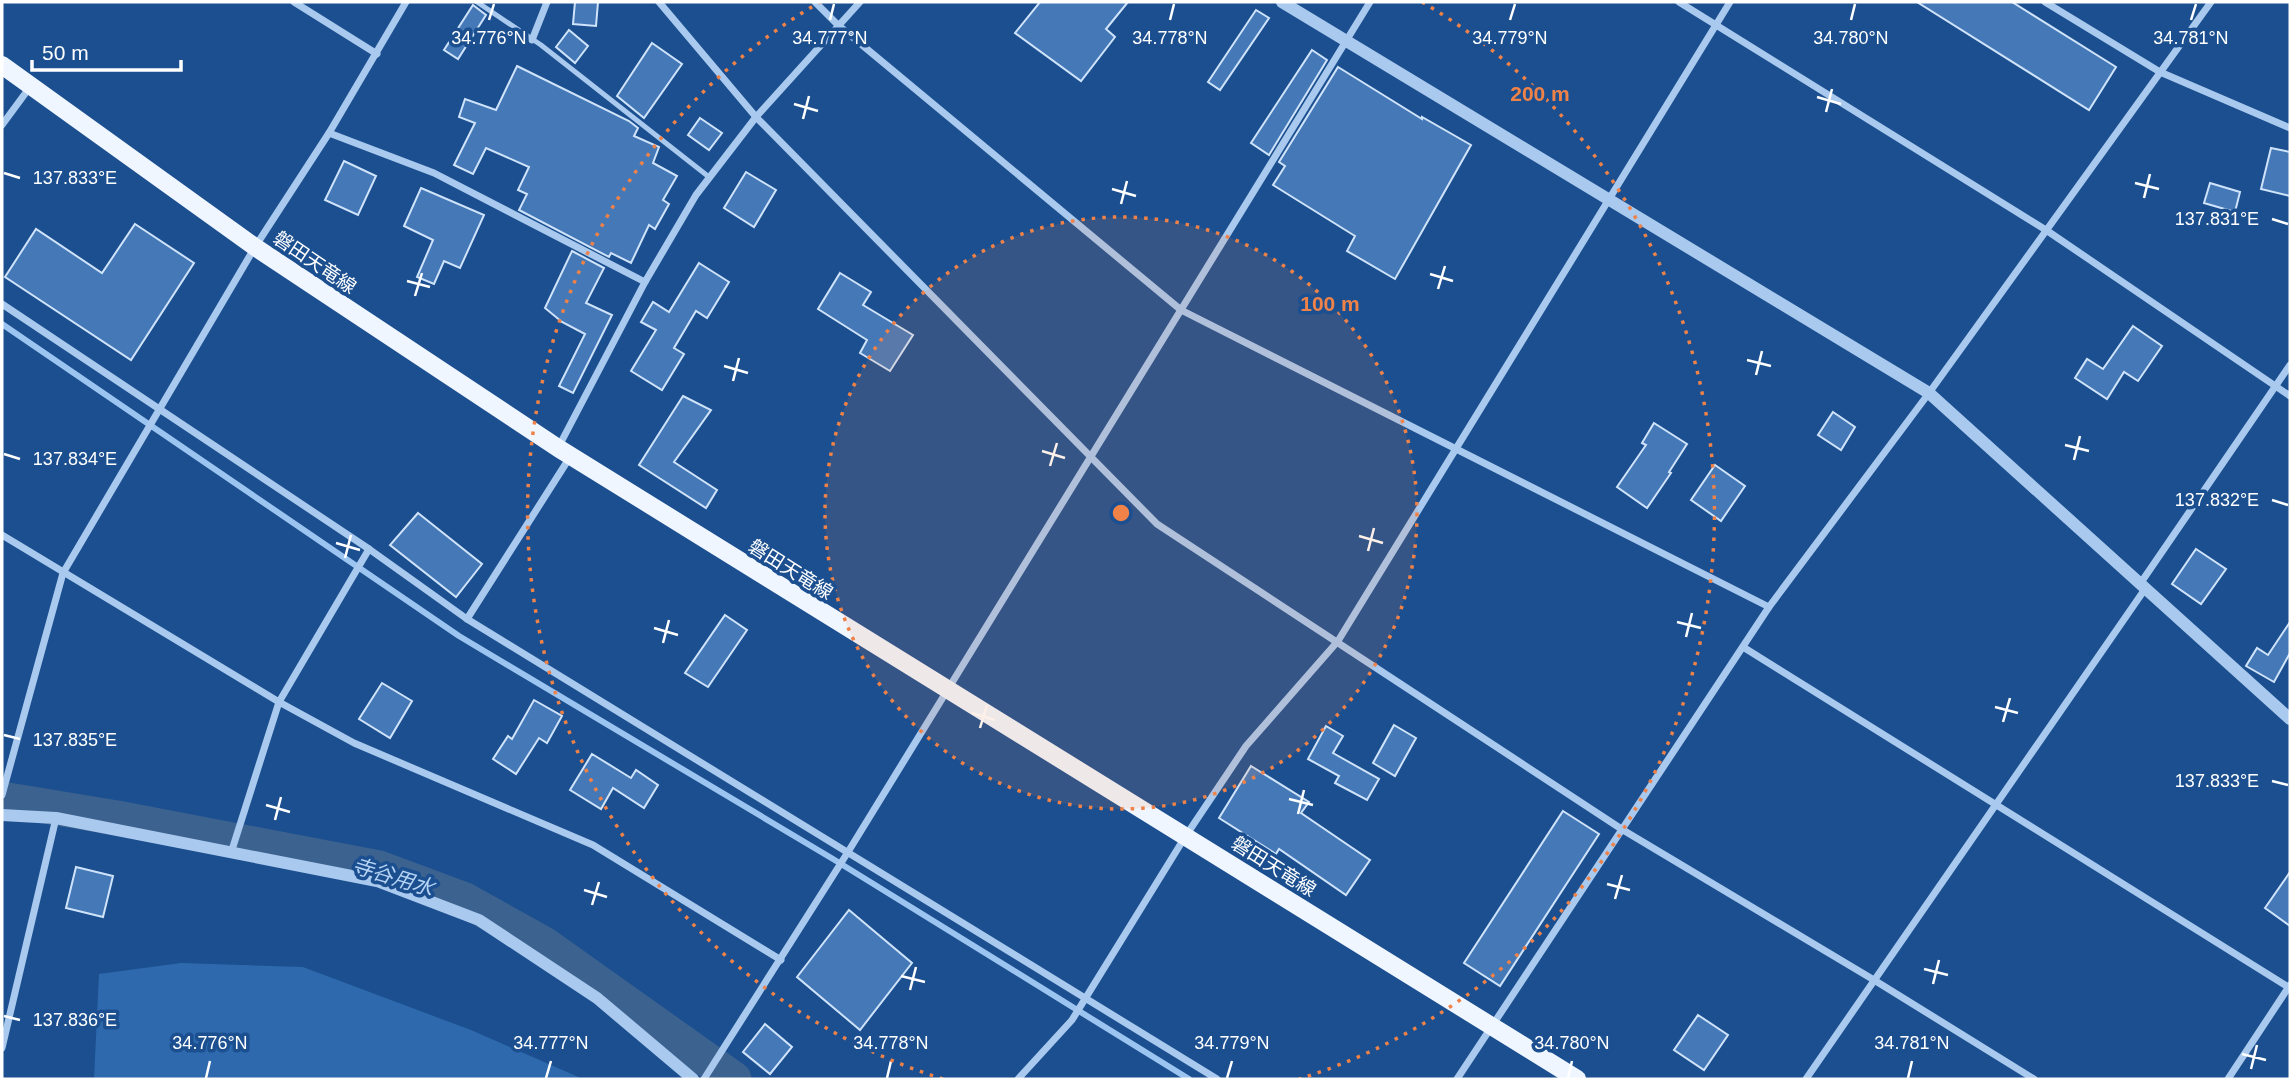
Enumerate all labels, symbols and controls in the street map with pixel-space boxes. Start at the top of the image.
scale bar [32,28,180,72]
text: 34.776°N [451,28,527,48]
text: 34.777°N [792,28,868,48]
text: 34.778°N [1132,28,1208,48]
text: 34.779°N [1472,28,1548,48]
text: 34.780°N [1813,28,1889,48]
text: 34.781°N [2153,28,2229,48]
text: 50 m [42,41,89,64]
text: 200 m [1510,82,1570,105]
text: 137.833°E [33,168,117,188]
text: 137.831°E [2175,209,2259,229]
street label: 磐田天竜線 [269,227,360,298]
text: 100 m [1300,292,1360,315]
text: 137.834°E [33,449,117,469]
text: 137.832°E [2175,490,2259,510]
centre of rings [1109,501,1133,525]
street label: 磐田天竜線 [745,535,837,604]
text: 137.835°E [33,730,117,750]
text: 137.833°E [2175,771,2259,791]
street label: 磐田天竜線 [1228,832,1320,901]
water label: 寺谷用水 [350,853,439,900]
text: 137.836°E [33,1010,117,1030]
text: 34.776°N [172,1033,248,1053]
text: 34.777°N [513,1033,589,1053]
text: 34.778°N [853,1033,929,1053]
text: 34.779°N [1194,1033,1270,1053]
text: 34.780°N [1534,1033,1610,1053]
text: 34.781°N [1874,1033,1950,1053]

